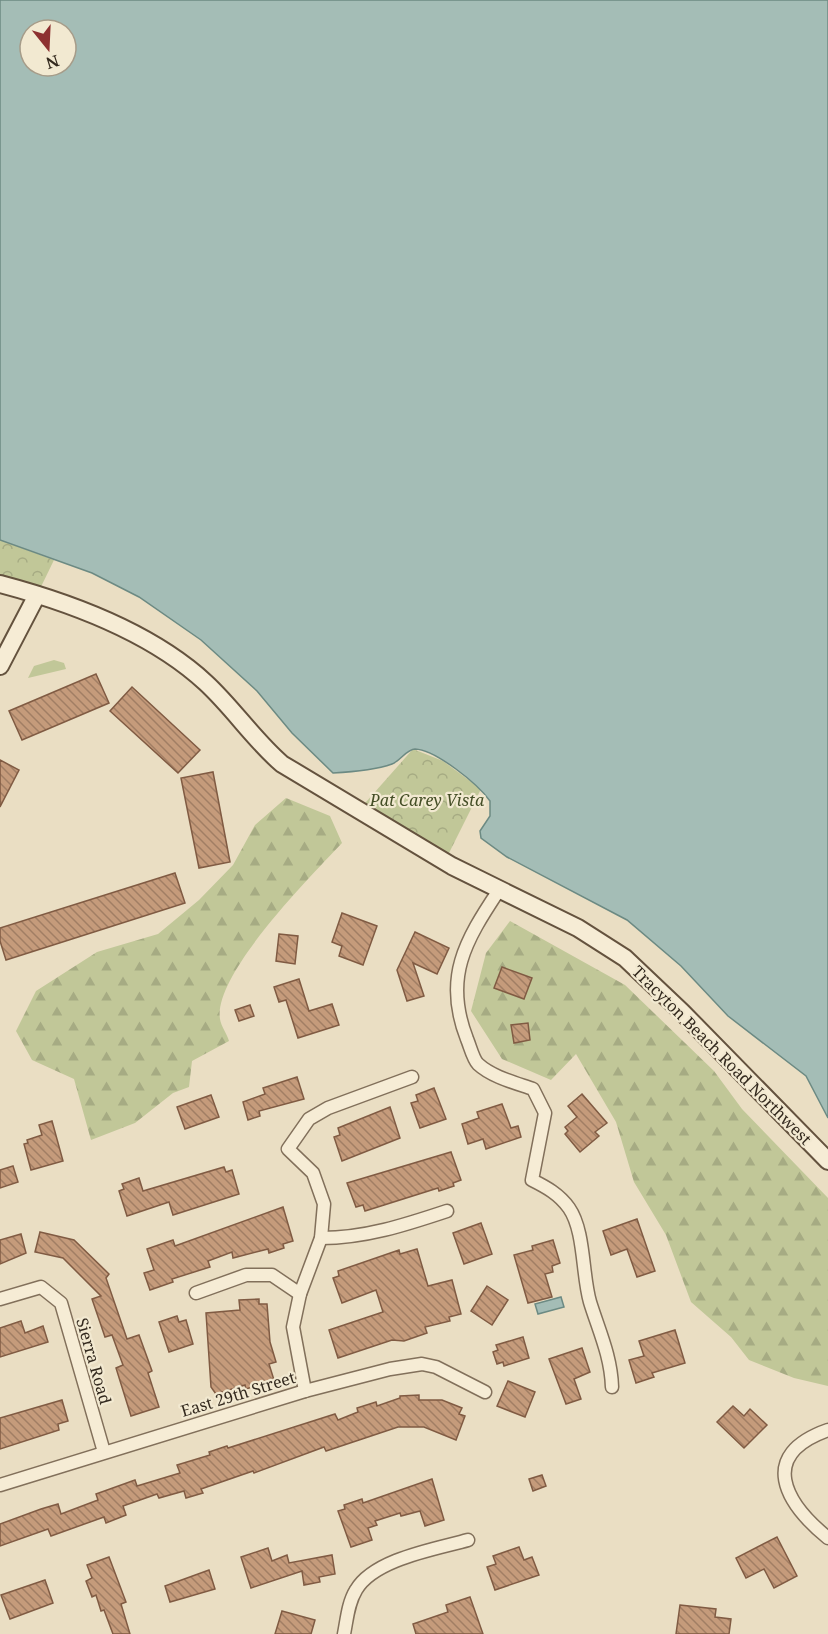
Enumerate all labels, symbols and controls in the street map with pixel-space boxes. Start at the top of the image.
north arrow [18,18,78,78]
text: N [43,50,62,75]
park label: Pat Carey Vista [369,789,485,811]
street label: Tracyton Beach Road Northwest [628,961,817,1150]
street label: Sierra Road [71,1315,117,1407]
street label: East 29th Street [178,1366,298,1422]

